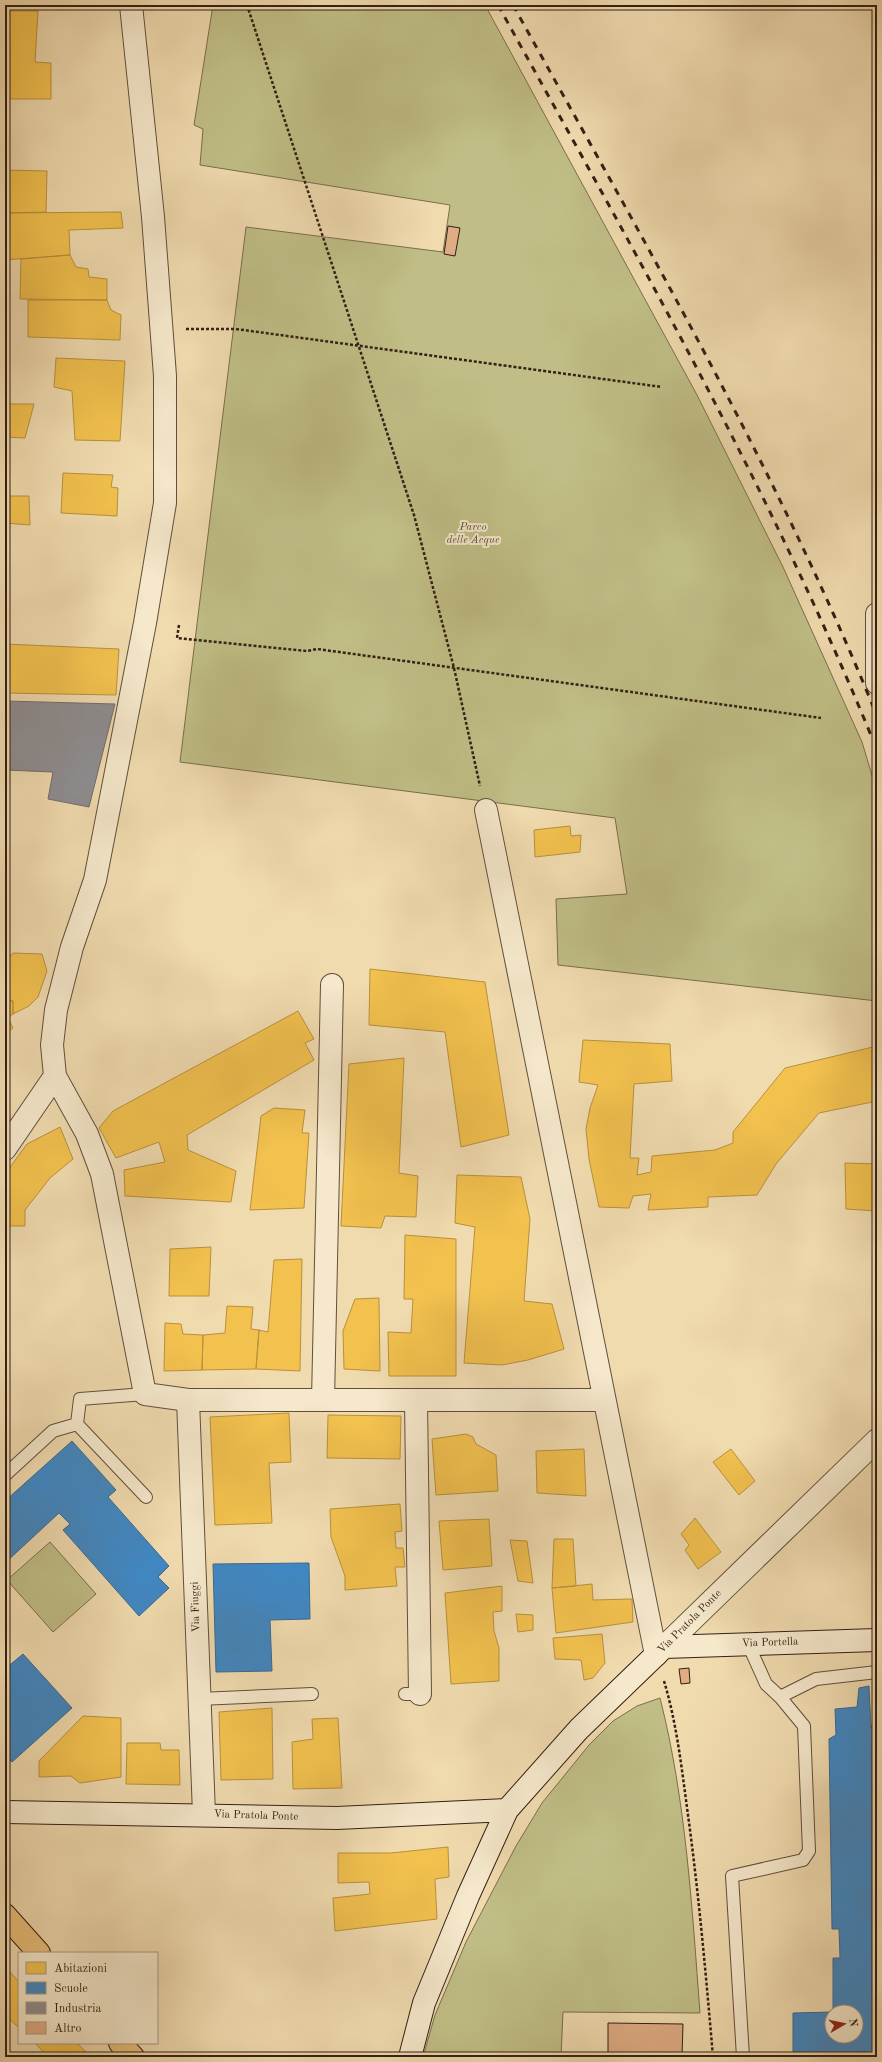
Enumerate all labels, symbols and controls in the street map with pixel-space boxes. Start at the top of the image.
park label: Parco delle Acque [446,522,500,546]
street label: Via Fiuggi [190,1581,202,1632]
street label: Via Pratola Ponte [656,1588,724,1656]
street label: Via Portella [741,1636,799,1649]
street label: Via Pratola Ponte [213,1809,299,1823]
legend [18,1952,158,2044]
text: Abitazioni [54,1963,107,1975]
text: Scuole [54,1983,88,1995]
text: Industria [54,2003,101,2015]
north arrow [824,2004,864,2044]
text: N [846,2018,859,2028]
text: Altro [54,2023,82,2035]

